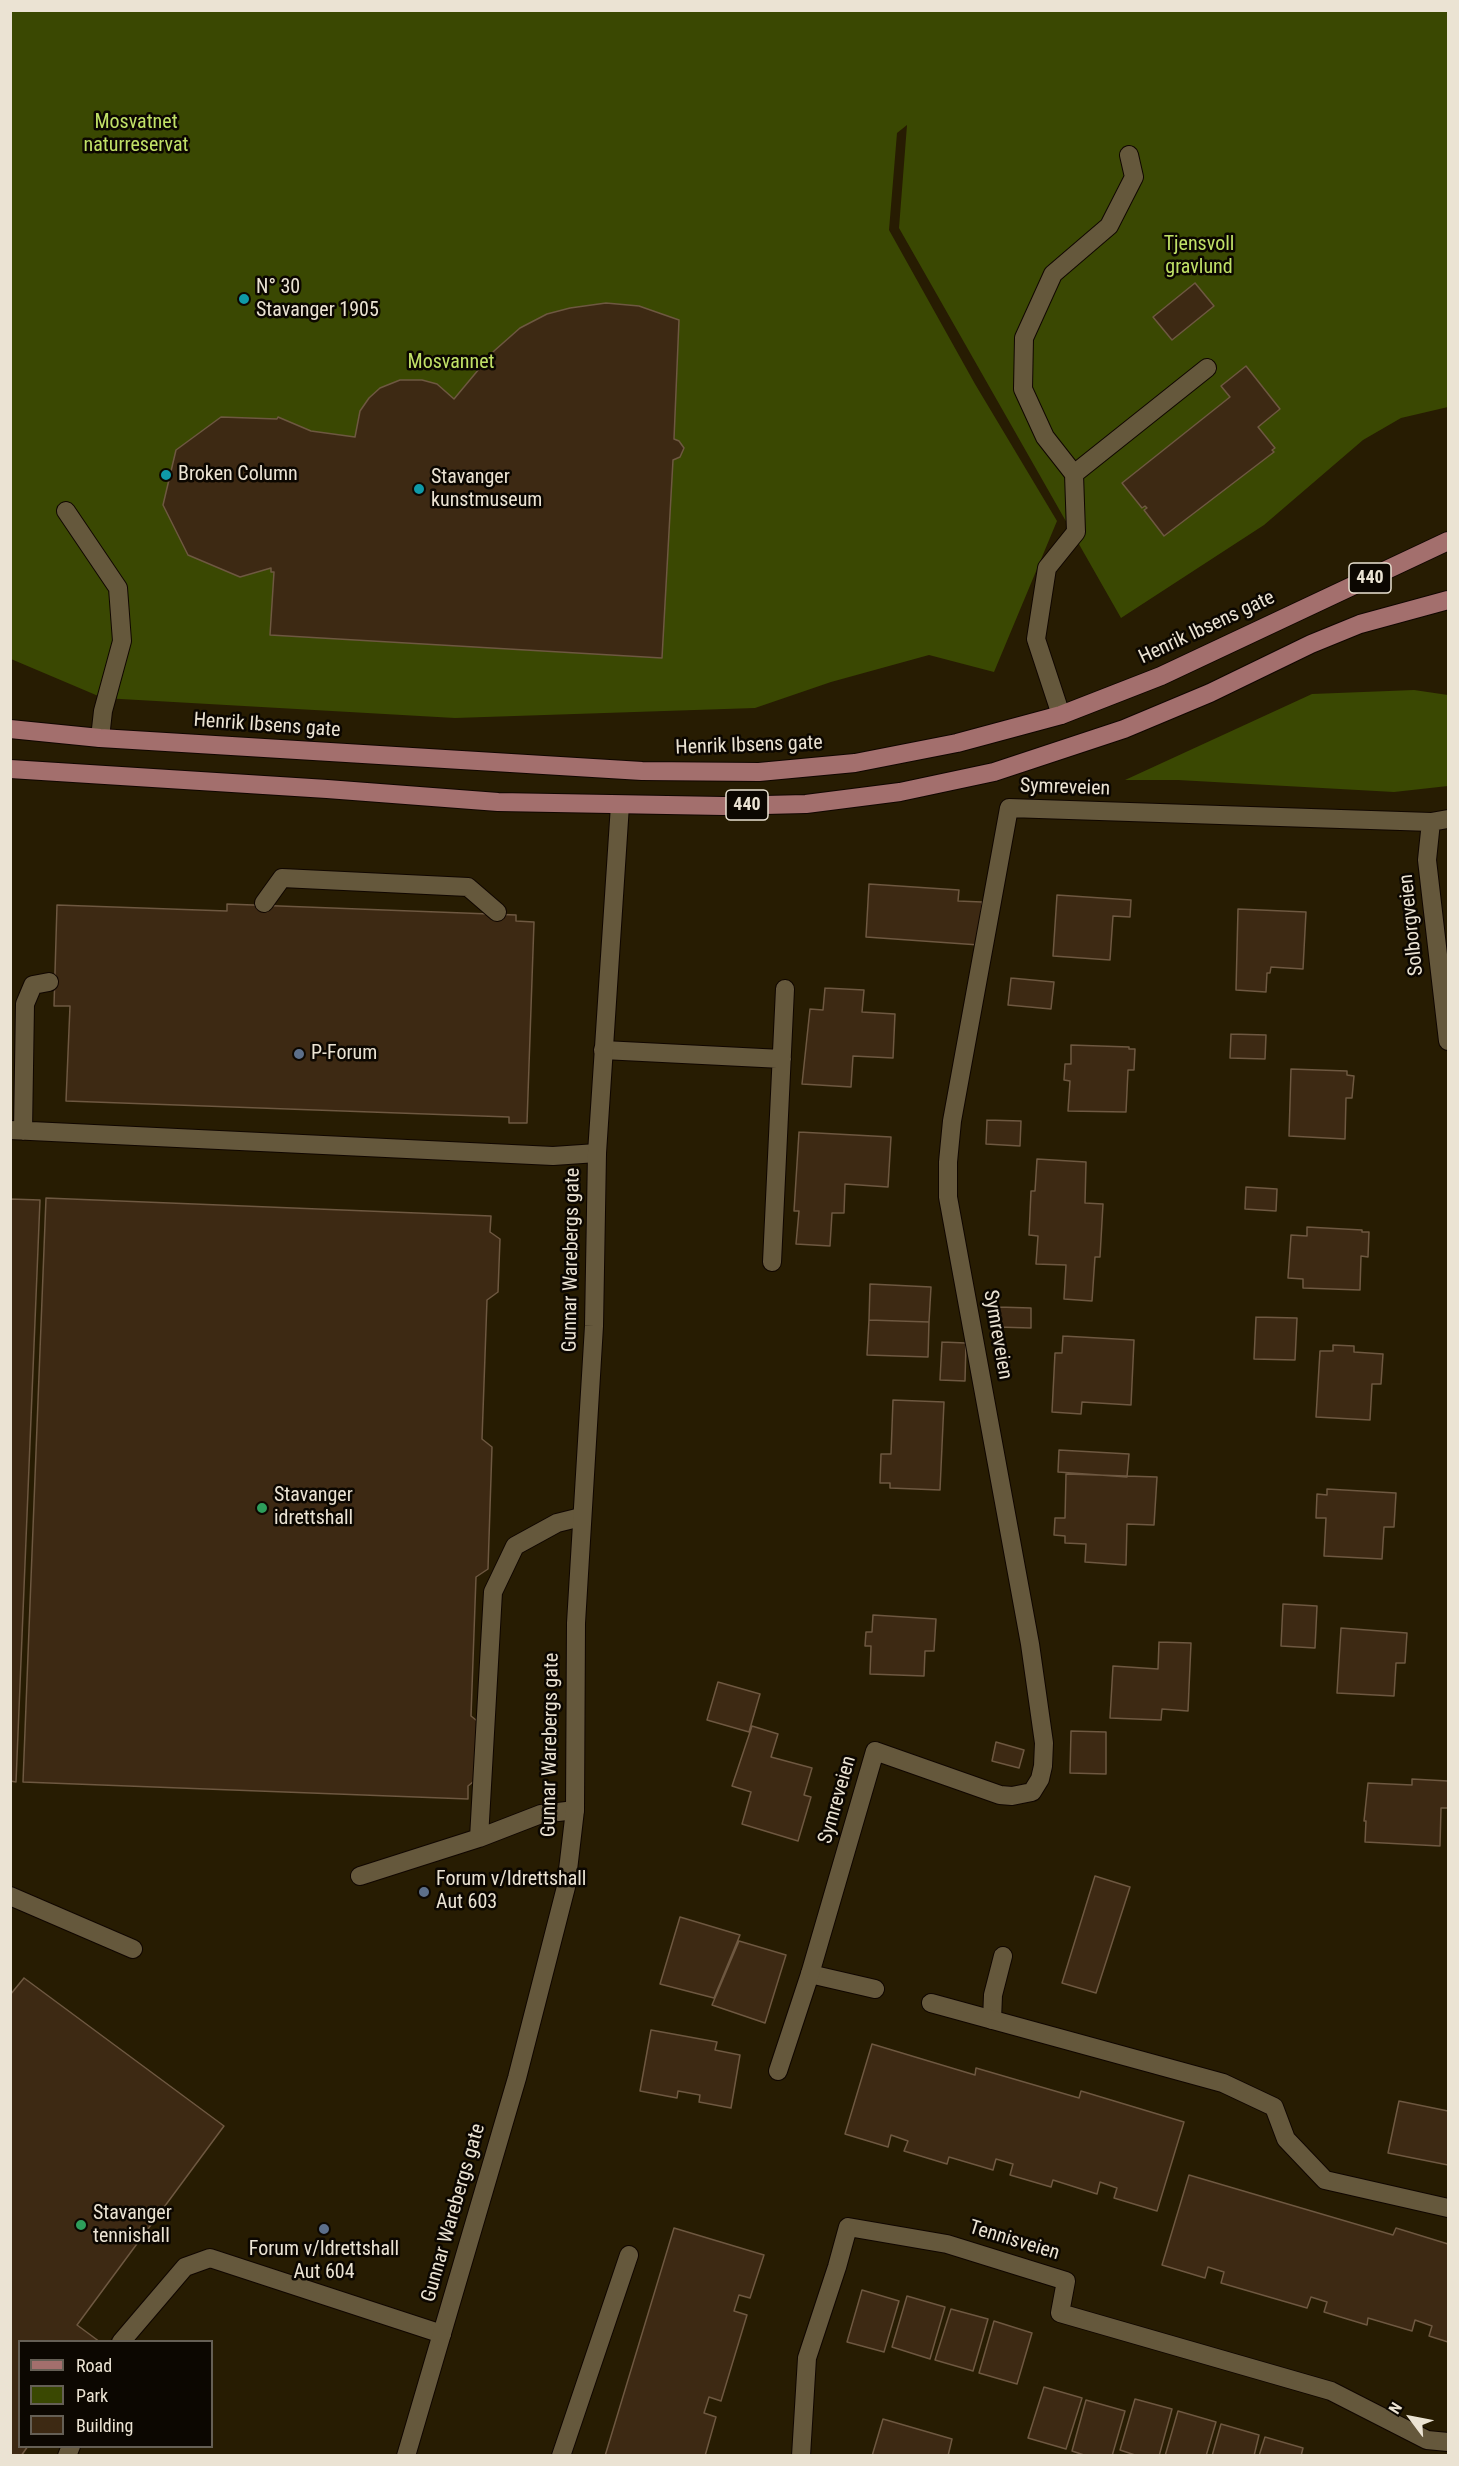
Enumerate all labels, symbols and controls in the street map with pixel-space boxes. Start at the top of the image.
park label: Mosvatnet naturreservat [84,111,188,158]
park label: Tjensvoll gravlund [1164,233,1234,280]
place label: N° 30 Stavanger 1905 [256,276,379,323]
marker: N° 30 Stavanger 1905 [237,292,251,306]
park label: Mosvannet [408,351,494,375]
place label: Broken Column [178,463,298,487]
place label: Stavanger kunstmuseum [431,466,542,513]
marker: Broken Column [159,468,173,482]
marker: Stavanger kunstmuseum [412,482,426,496]
road number: 440 [1349,563,1391,593]
street label: Henrik Ibsens gate [1135,586,1279,670]
street label: Henrik Ibsens gate [193,709,341,743]
street label: Henrik Ibsens gate [675,731,823,761]
street label: Symreveien [1019,774,1111,802]
road number: 440 [726,790,768,820]
street label: Solborgveien [1395,873,1429,977]
place label: P-Forum [311,1042,377,1066]
marker: P-Forum [292,1047,306,1061]
street label: Gunnar Warebergs gate [558,1168,586,1352]
street label: Symreveien [977,1288,1017,1382]
place label: Stavanger idrettshall [274,1484,353,1531]
marker: Stavanger idrettshall [255,1501,269,1515]
street label: Gunnar Warebergs gate [537,1653,565,1837]
street label: Symreveien [814,1753,862,1847]
place label: Forum v/Idrettshall Aut 603 [436,1868,586,1915]
marker: Forum v/Idrettshall Aut 603 [417,1885,431,1899]
street label: Gunnar Warebergs gate [417,2121,491,2305]
place label: Stavanger tennishall [93,2202,172,2249]
street label: Tennisveien [966,2216,1062,2266]
marker: Stavanger tennishall [74,2218,88,2232]
marker: Forum v/Idrettshall Aut 604 [317,2222,331,2236]
place label: Forum v/Idrettshall Aut 604 [249,2238,399,2285]
legend [18,2340,213,2448]
text: Road [76,2355,112,2376]
text: Park [76,2385,108,2406]
north arrow [1381,2388,1441,2448]
text: N [1385,2399,1406,2417]
text: Building [76,2415,133,2436]

